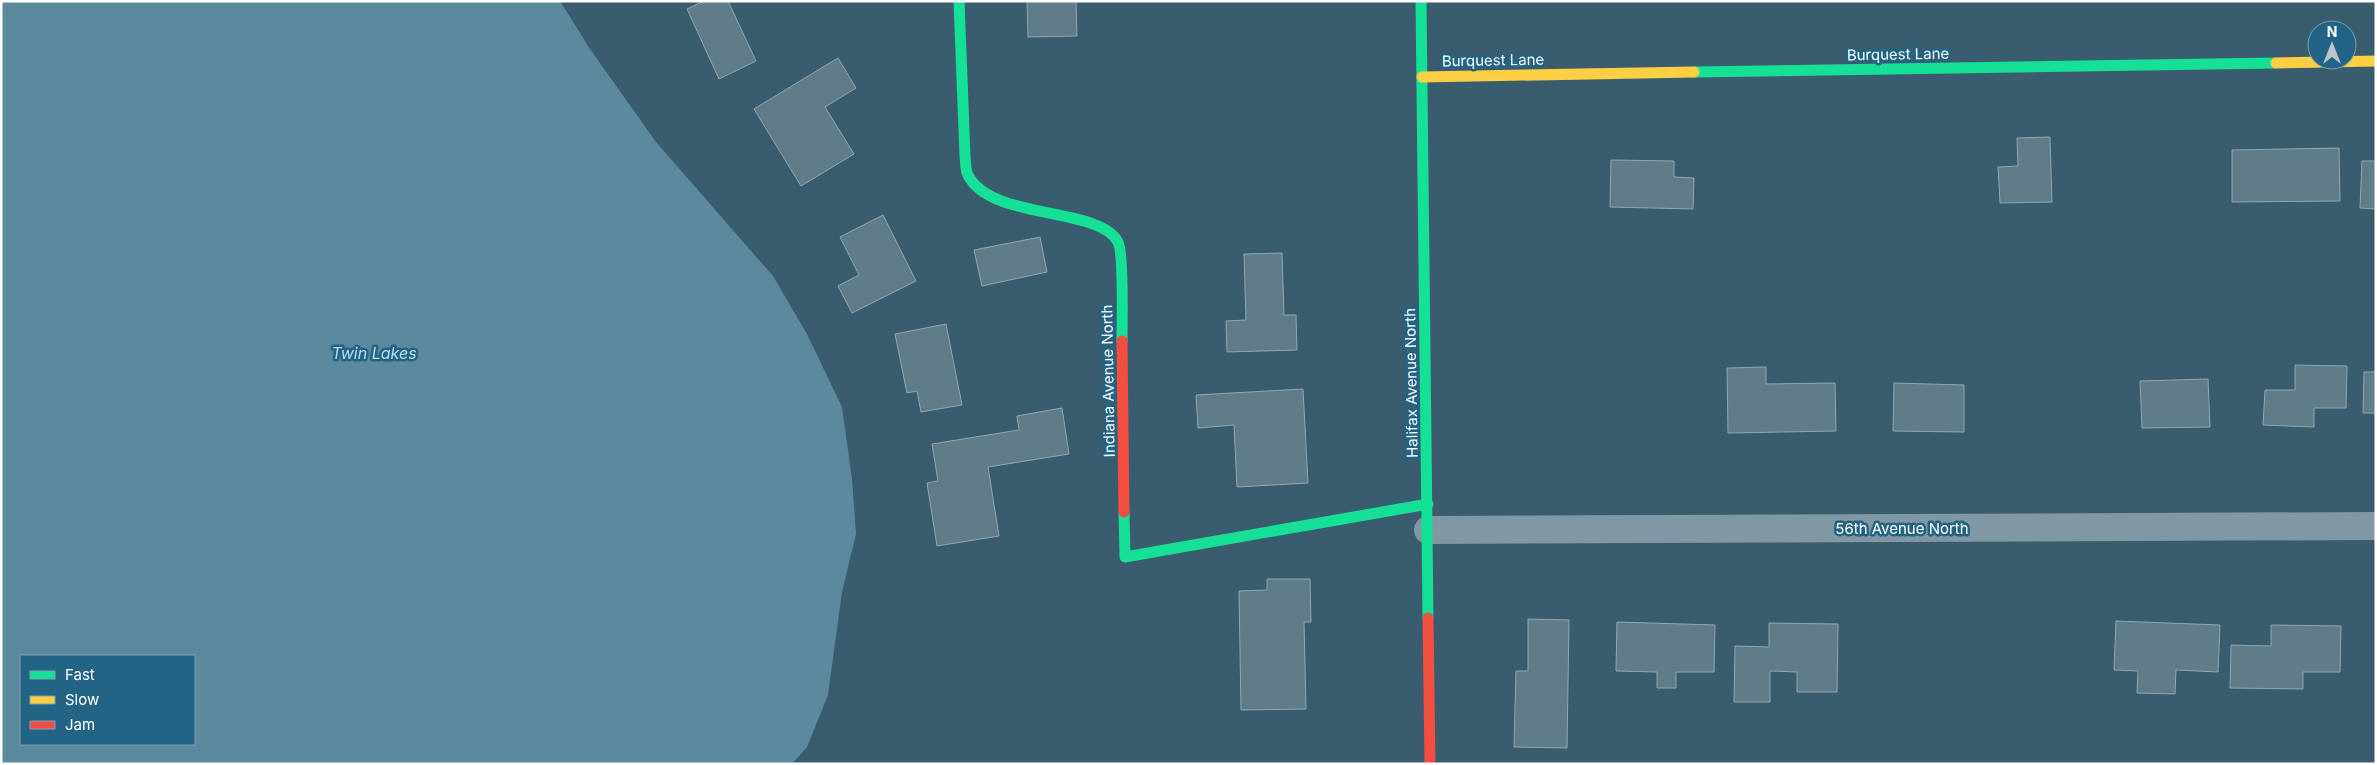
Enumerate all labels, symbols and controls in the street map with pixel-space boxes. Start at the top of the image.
north arrow [2307,20,2357,70]
text: N [2327,23,2337,40]
street label: Burquest Lane [1847,44,1949,64]
street label: Burquest Lane [1442,50,1544,70]
street label: Indiana Avenue North [1097,305,1119,457]
street label: Halifax Avenue North [1400,308,1422,458]
water label: Twin Lakes [331,343,417,363]
street label: 56th Avenue North [1835,519,1969,538]
legend [20,655,195,745]
text: Fast [65,665,95,684]
text: Slow [65,690,99,709]
text: Jam [65,715,95,734]

